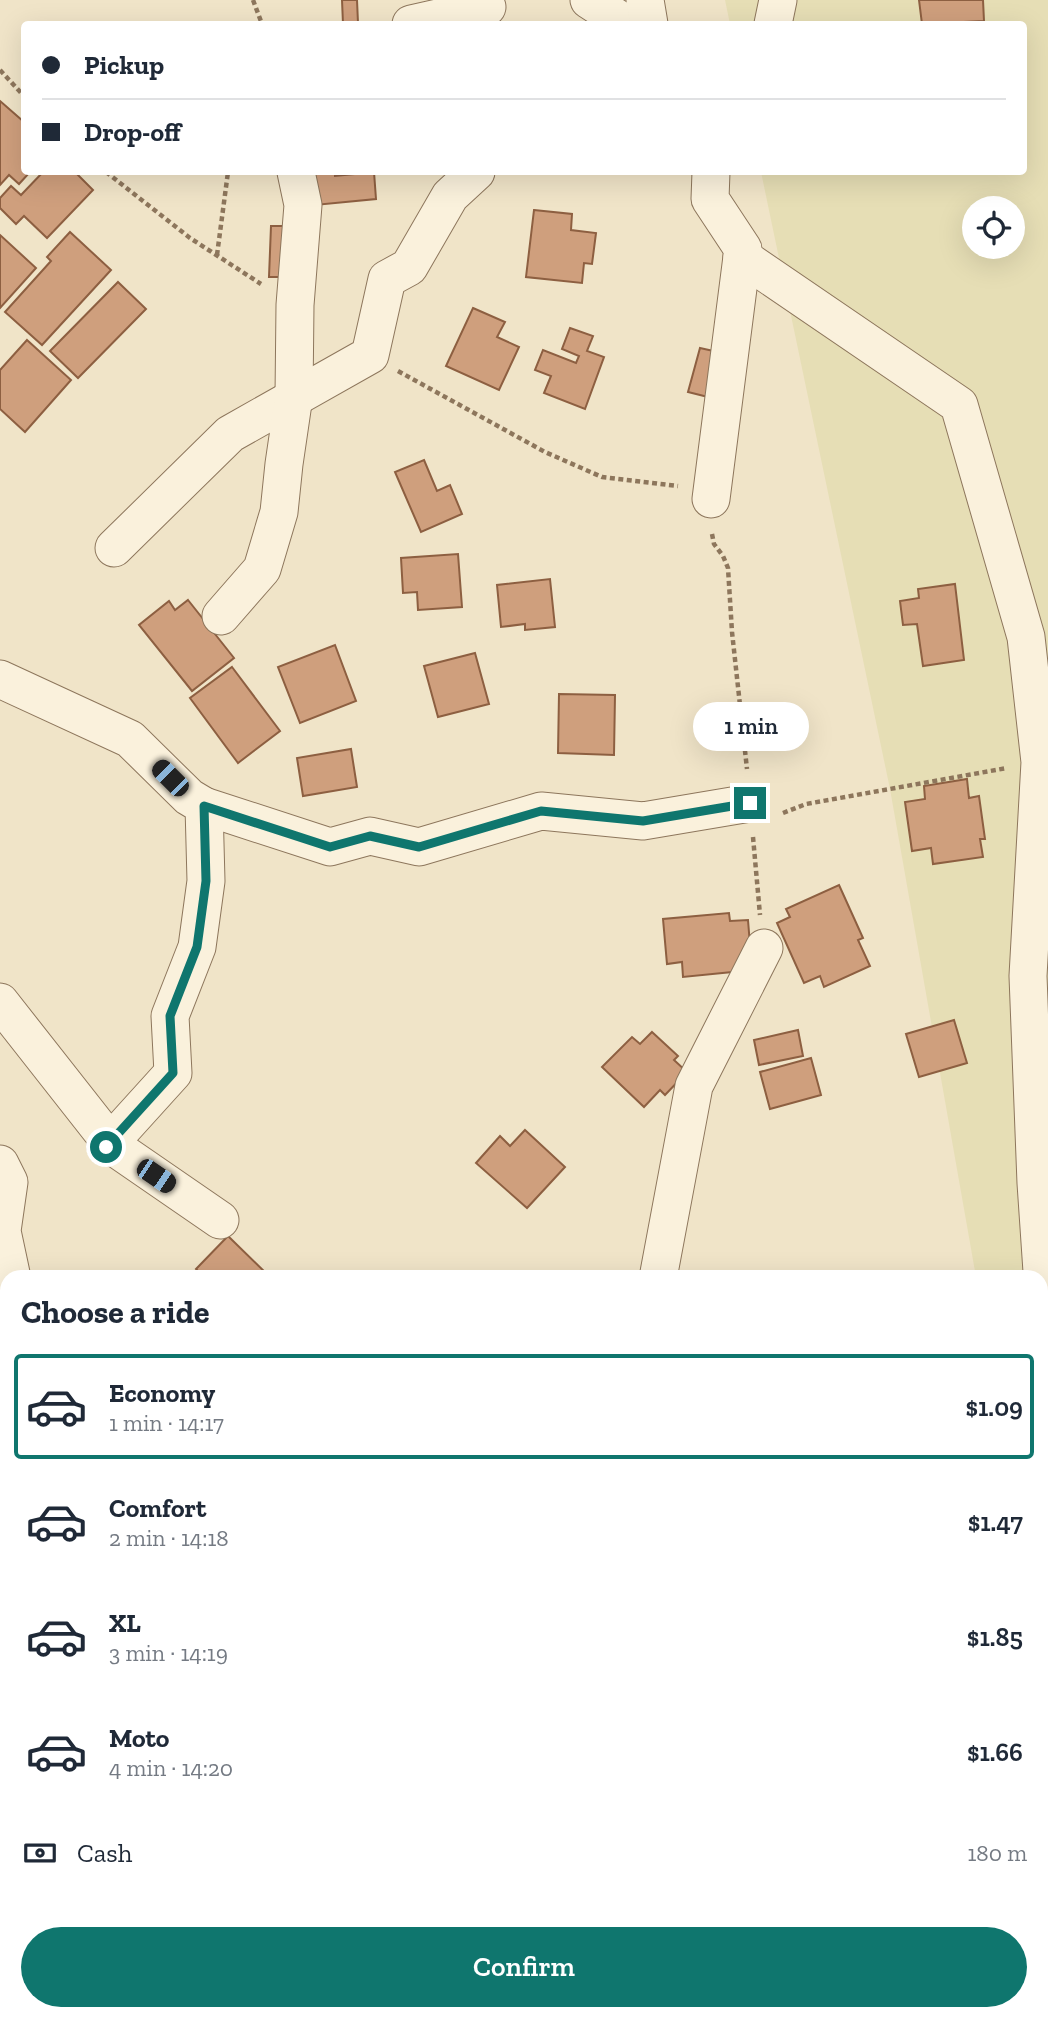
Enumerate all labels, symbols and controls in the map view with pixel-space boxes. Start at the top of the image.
text: Pickup [84,49,164,81]
text: Drop-off [84,116,181,148]
map controls [962,196,1025,259]
button: locate [962,196,1025,259]
callout: 1 min [692,702,808,750]
text: 1 min [724,712,778,740]
car [148,756,193,800]
route end [734,787,766,819]
route start [90,1131,122,1163]
car [133,1156,180,1196]
text: Choose a ride [21,1293,209,1331]
icon: car [25,1375,88,1438]
text: Economy [109,1377,215,1409]
text: $1.09 [965,1391,1023,1423]
text: 1 min · 14:17 [109,1409,224,1437]
icon: car [25,1490,88,1553]
text: Comfort [109,1492,206,1524]
text: $1.47 [968,1506,1023,1538]
text: 2 min · 14:18 [109,1524,229,1552]
icon: car [25,1605,88,1668]
text: XL [109,1607,141,1639]
text: $1.85 [967,1621,1023,1653]
text: 3 min · 14:19 [109,1639,228,1667]
icon: car [25,1720,88,1783]
text: Moto [109,1722,169,1754]
text: $1.66 [967,1736,1023,1768]
text: 4 min · 14:20 [109,1754,233,1782]
icon: cash [21,1834,59,1872]
text: Cash [77,1837,132,1869]
text: 180 m [967,1839,1027,1867]
button: Confirm [21,1927,1027,2007]

